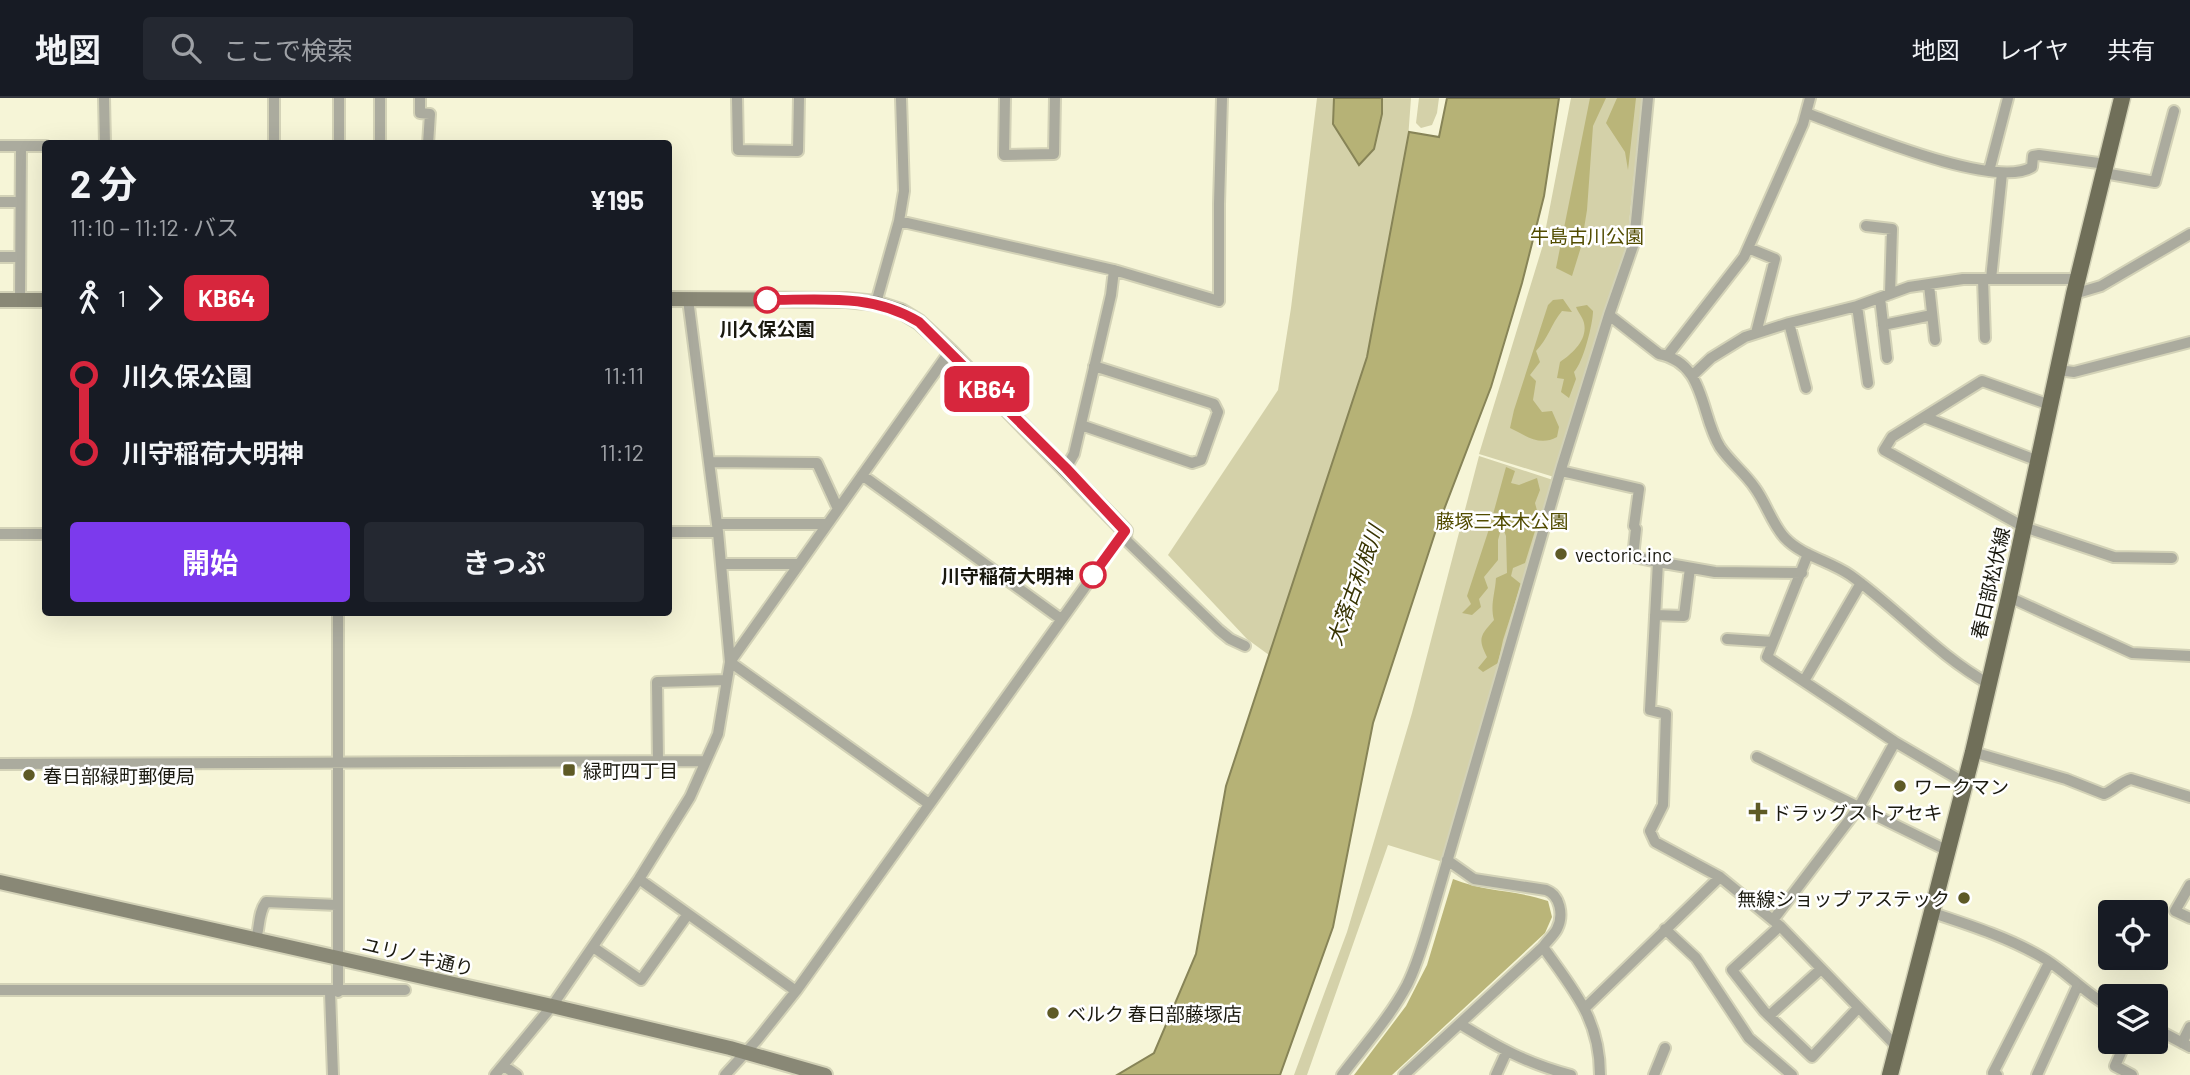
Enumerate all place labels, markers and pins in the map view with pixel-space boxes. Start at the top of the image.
marker: 川久保公園 [754,287,780,313]
place label: 川久保公園 [719,317,815,340]
place label: vectoric.inc [1575,543,1672,566]
marker: vectoric.inc [1553,546,1569,562]
marker: 川守稲荷大明神 [1080,562,1106,588]
place label: 川守稲荷大明神 [941,564,1074,587]
place label: 緑町四丁目 [583,759,678,782]
marker: 緑町四丁目 [561,762,577,778]
place label: 春日部緑町郵便局 [43,764,195,787]
marker: 春日部緑町郵便局 [21,767,37,783]
place label: ワークマン [1914,775,2009,798]
marker: ワークマン [1892,778,1908,794]
place label: ドラッグストアセキ [1772,801,1943,824]
marker: ドラッグストアセキ [1750,804,1766,820]
place label: 無線ショップ アステック [1737,887,1950,910]
marker: 無線ショップ アステック [1956,890,1972,906]
place label: ベルク 春日部藤塚店 [1067,1002,1242,1025]
marker: ベルク 春日部藤塚店 [1045,1005,1061,1021]

